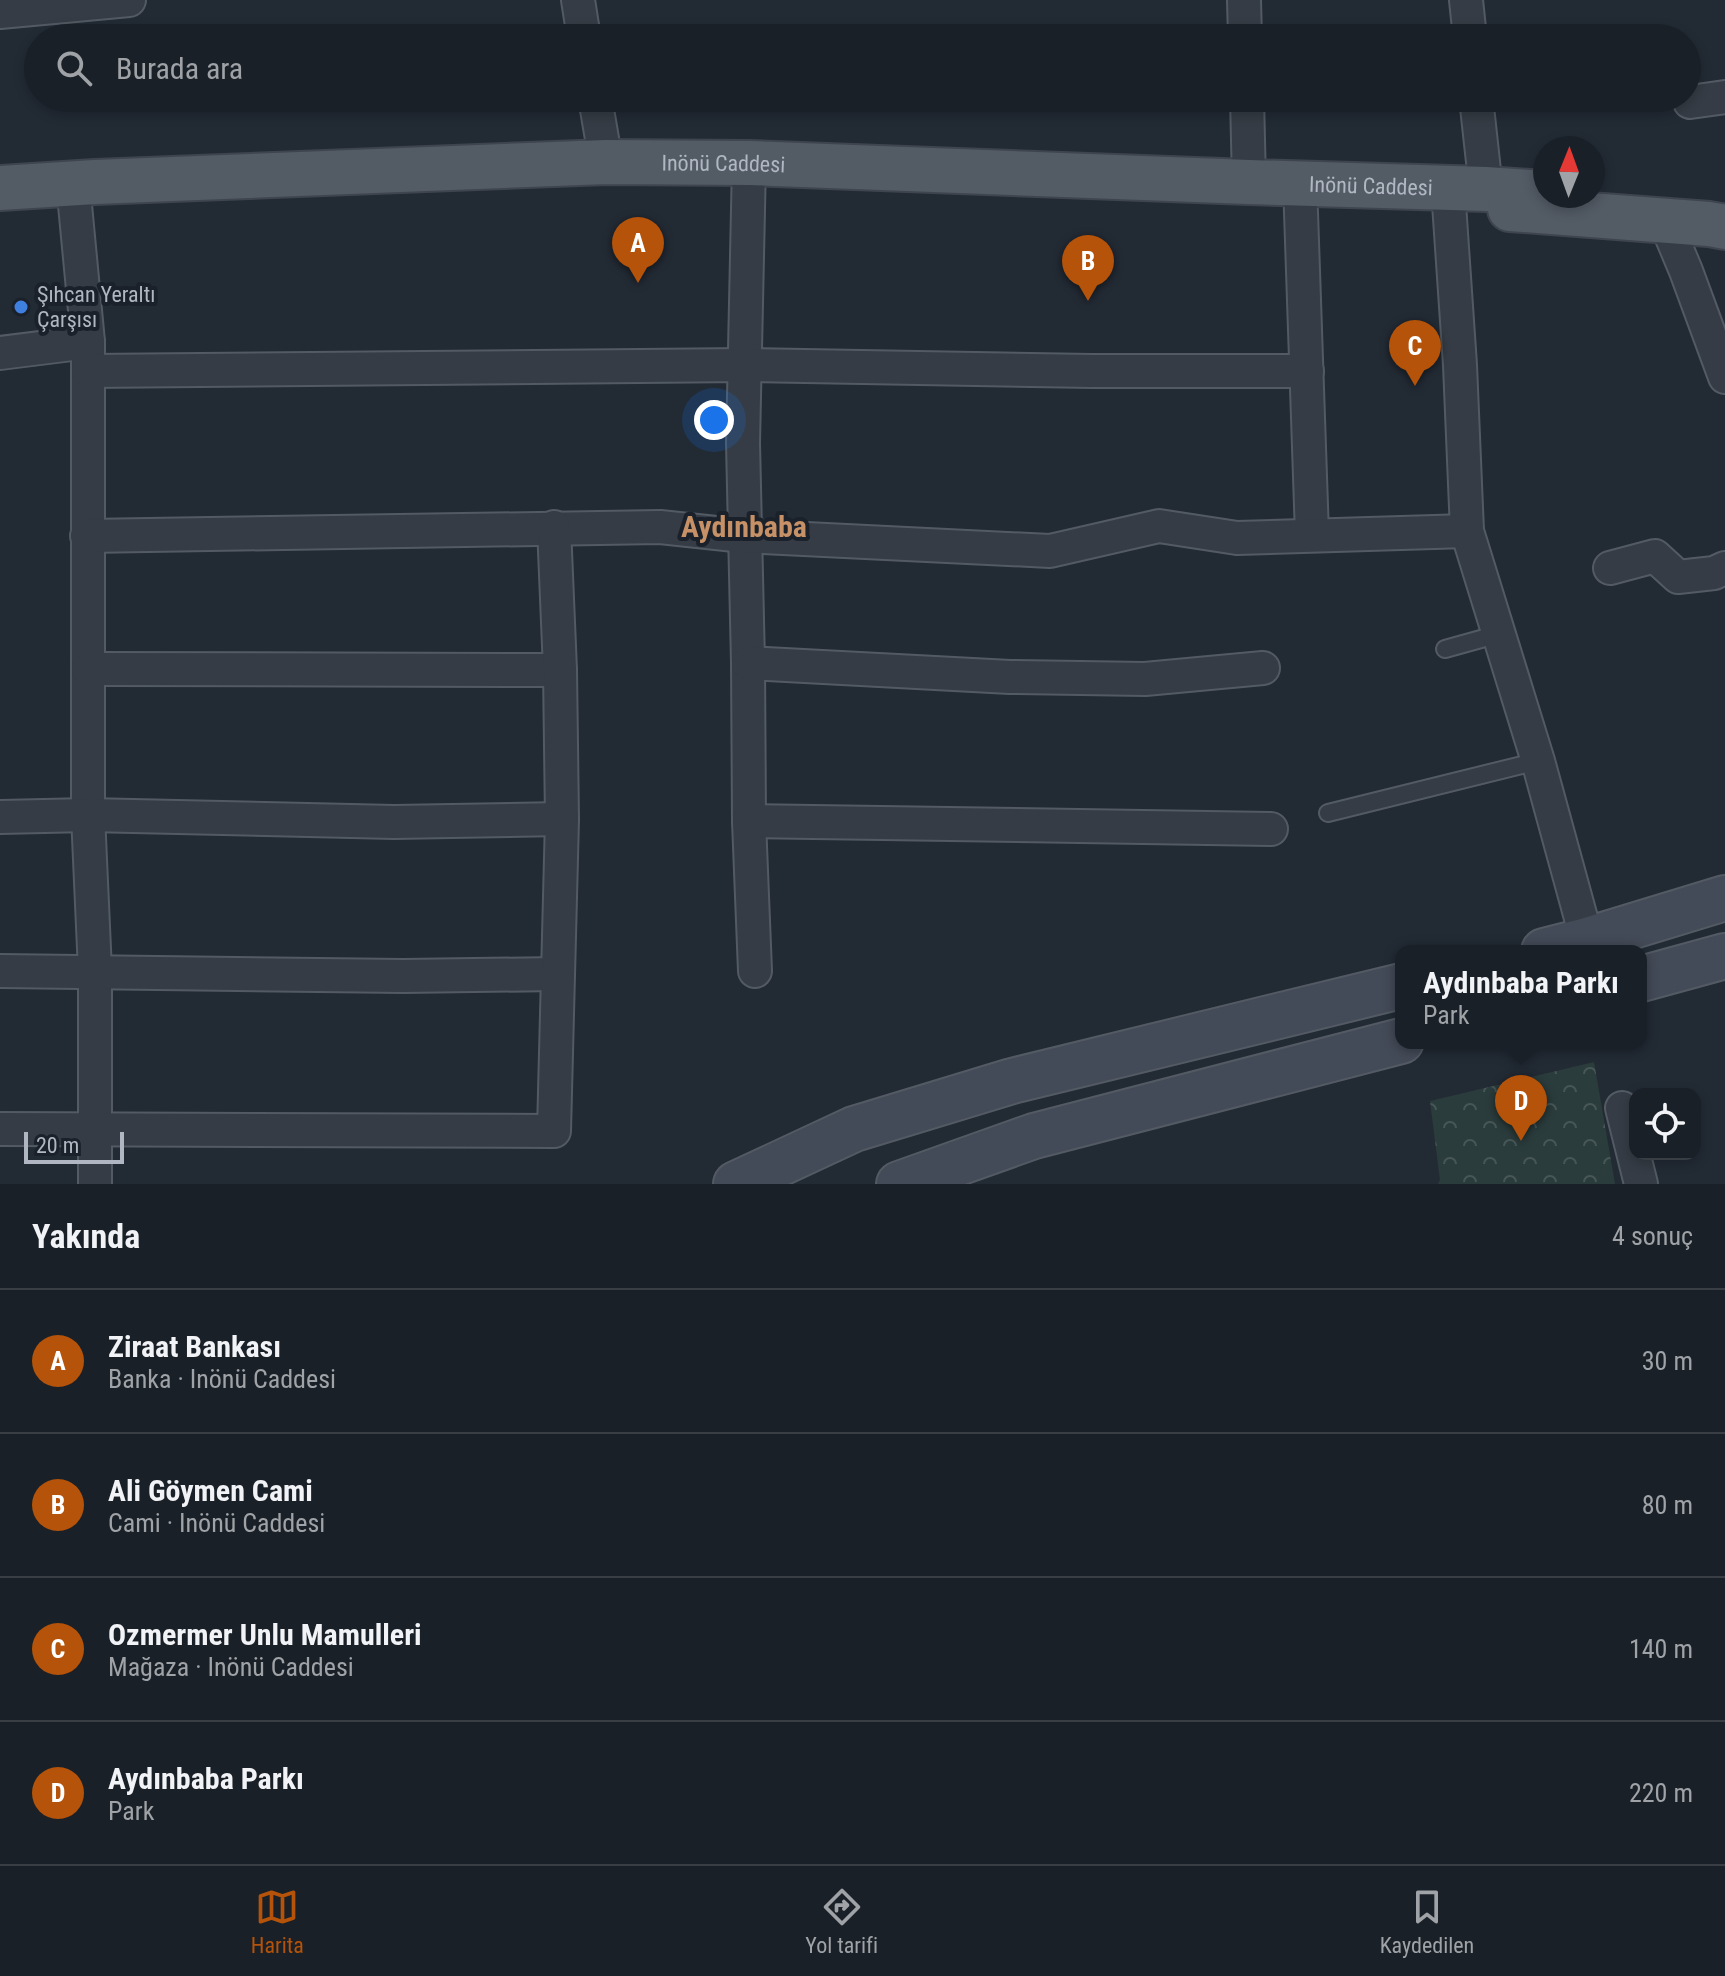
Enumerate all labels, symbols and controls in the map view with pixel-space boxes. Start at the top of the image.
search box [24,24,1701,112]
icon: search [52,46,96,90]
text: Burada ara [116,51,243,86]
north arrow [1533,136,1605,208]
street label: Inönü Caddesi [661,150,786,177]
street label: Inönü Caddesi [1309,172,1433,200]
pin: A [612,217,664,283]
pin: B [1062,235,1114,301]
place label: Şıhcan Yeraltı Çarşısı [37,282,155,332]
marker: Şıhcan Yeraltı Çarşısı [12,298,30,316]
pin: C [1389,320,1441,386]
your location [694,400,734,440]
district label: Aydınbaba [681,509,807,544]
popup [1395,945,1647,1049]
text: Aydınbaba Parkı [1423,965,1619,1000]
text: Park [1423,1000,1469,1030]
pin: D [1495,1075,1547,1141]
map controls [1629,1088,1701,1160]
button: locate [1629,1088,1701,1160]
scale bar [24,1128,124,1164]
text: 20 m [36,1133,79,1158]
text: Yakında [32,1216,140,1256]
text: 4 sonuç [1612,1221,1693,1251]
text: Ziraat Bankası [108,1329,281,1364]
text: A [50,1346,66,1376]
text: 30 m [1642,1346,1693,1376]
text: Banka · Inönü Caddesi [108,1364,336,1394]
text: Ali Göymen Cami [108,1473,313,1508]
text: B [51,1490,65,1520]
text: 80 m [1642,1490,1693,1520]
text: Cami · Inönü Caddesi [108,1508,325,1538]
text: Ozmermer Unlu Mamulleri [108,1617,422,1652]
text: C [51,1634,65,1664]
text: 140 m [1629,1634,1693,1664]
text: Mağaza · Inönü Caddesi [108,1652,354,1682]
text: Aydınbaba Parkı [108,1761,304,1796]
text: D [51,1778,65,1808]
text: 220 m [1629,1778,1693,1808]
text: Park [108,1796,154,1826]
tab: Harita [251,1885,304,1958]
tab: Yol tarifi [805,1885,878,1958]
tab: Kaydedilen [1380,1885,1474,1958]

